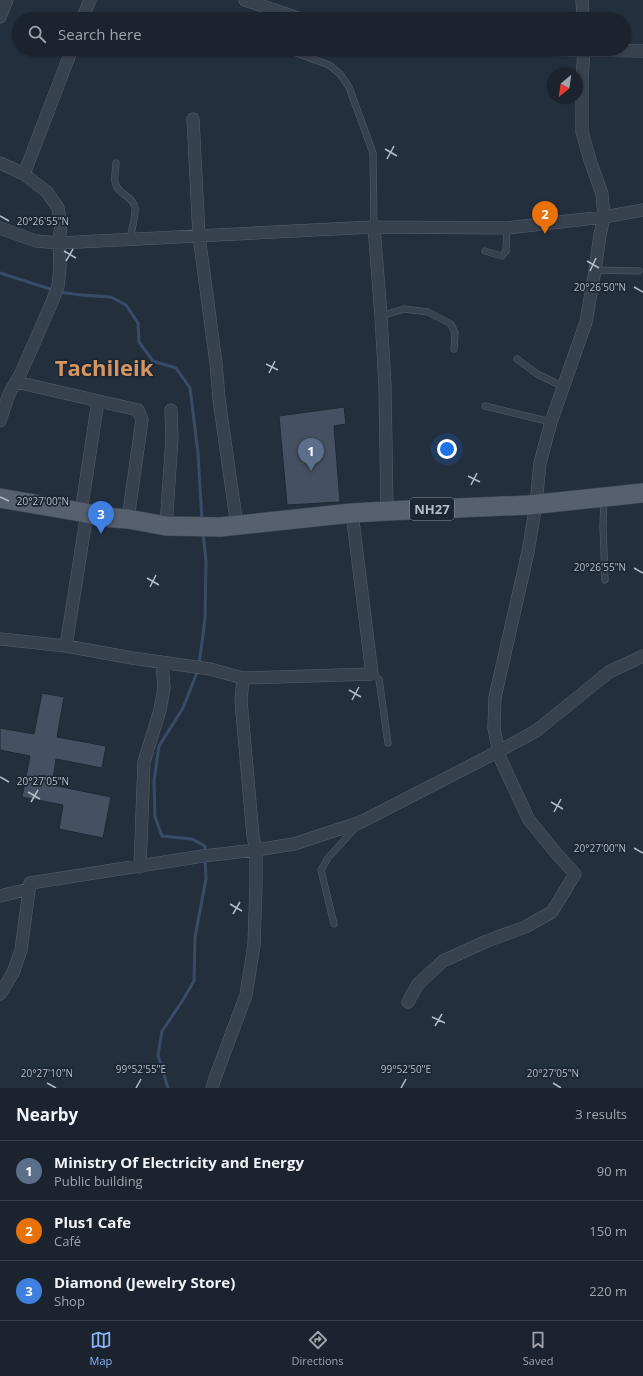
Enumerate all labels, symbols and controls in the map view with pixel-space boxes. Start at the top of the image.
search box [12,12,631,56]
icon: search [26,23,48,45]
text: Search here [58,24,142,44]
north arrow [547,68,583,104]
pin: 2 [532,201,558,234]
text: 20°26'55"N [17,214,69,228]
text: 20°26'50"N [574,280,626,294]
district label: Tachileik [55,352,154,382]
pin: 1 [298,438,324,471]
your location [437,439,457,459]
text: 20°27'00"N [17,494,69,508]
road number: NH27 [410,498,454,520]
pin: 3 [88,501,114,534]
text: 20°26'55"N [574,560,626,574]
text: 20°27'05"N [17,774,69,788]
text: 20°27'00"N [574,841,626,855]
text: 99°52'55"E [116,1062,166,1076]
text: 99°52'50"E [381,1062,431,1076]
text: 20°27'10"N [21,1066,73,1080]
text: 20°27'05"N [527,1066,579,1080]
text: Nearby [16,1103,78,1126]
text: 3 results [575,1105,627,1123]
text: Ministry Of Electricity and Energy [54,1152,304,1172]
text: 1 [25,1162,33,1180]
text: 90 m [597,1162,627,1180]
text: Public building [54,1172,143,1190]
text: Plus1 Cafe [54,1212,131,1232]
text: 2 [25,1222,33,1240]
text: 150 m [589,1222,627,1240]
text: Café [54,1232,81,1250]
text: Diamond (Jewelry Store) [54,1272,235,1292]
text: 3 [25,1282,33,1300]
text: 220 m [589,1282,627,1300]
text: Shop [54,1292,85,1310]
tab: Map [90,1329,112,1368]
tab: Directions [292,1329,344,1368]
tab: Saved [523,1329,553,1368]

